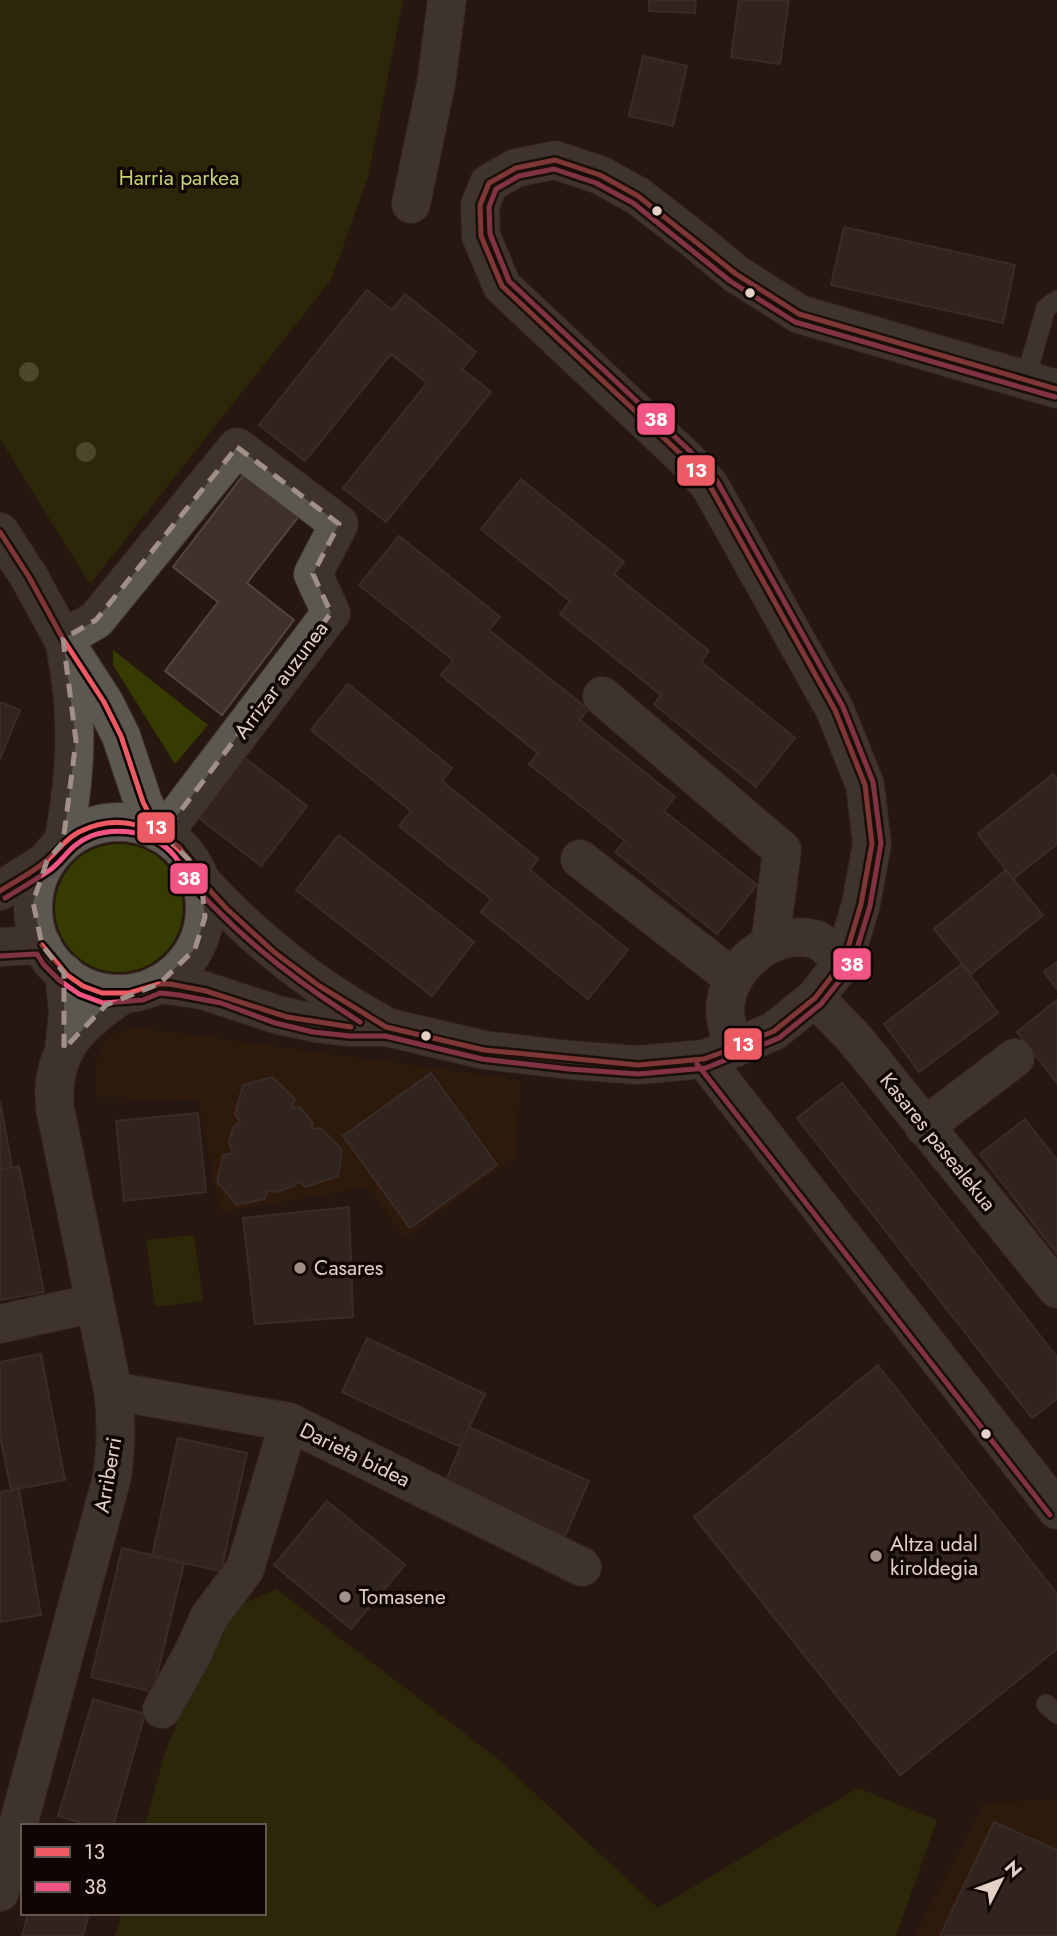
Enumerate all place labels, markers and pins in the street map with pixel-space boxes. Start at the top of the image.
unlabelled marker [650,204,664,218]
unlabelled marker [743,286,757,300]
unlabelled marker [419,1029,433,1043]
place label: Casares [314,1253,383,1283]
marker: Casares [292,1260,308,1276]
unlabelled marker [979,1427,993,1441]
place label: Altza udal kiroldegia [890,1529,978,1583]
marker: Altza udal kiroldegia [868,1548,884,1564]
place label: Tomasene [359,1582,446,1612]
marker: Tomasene [337,1589,353,1605]

